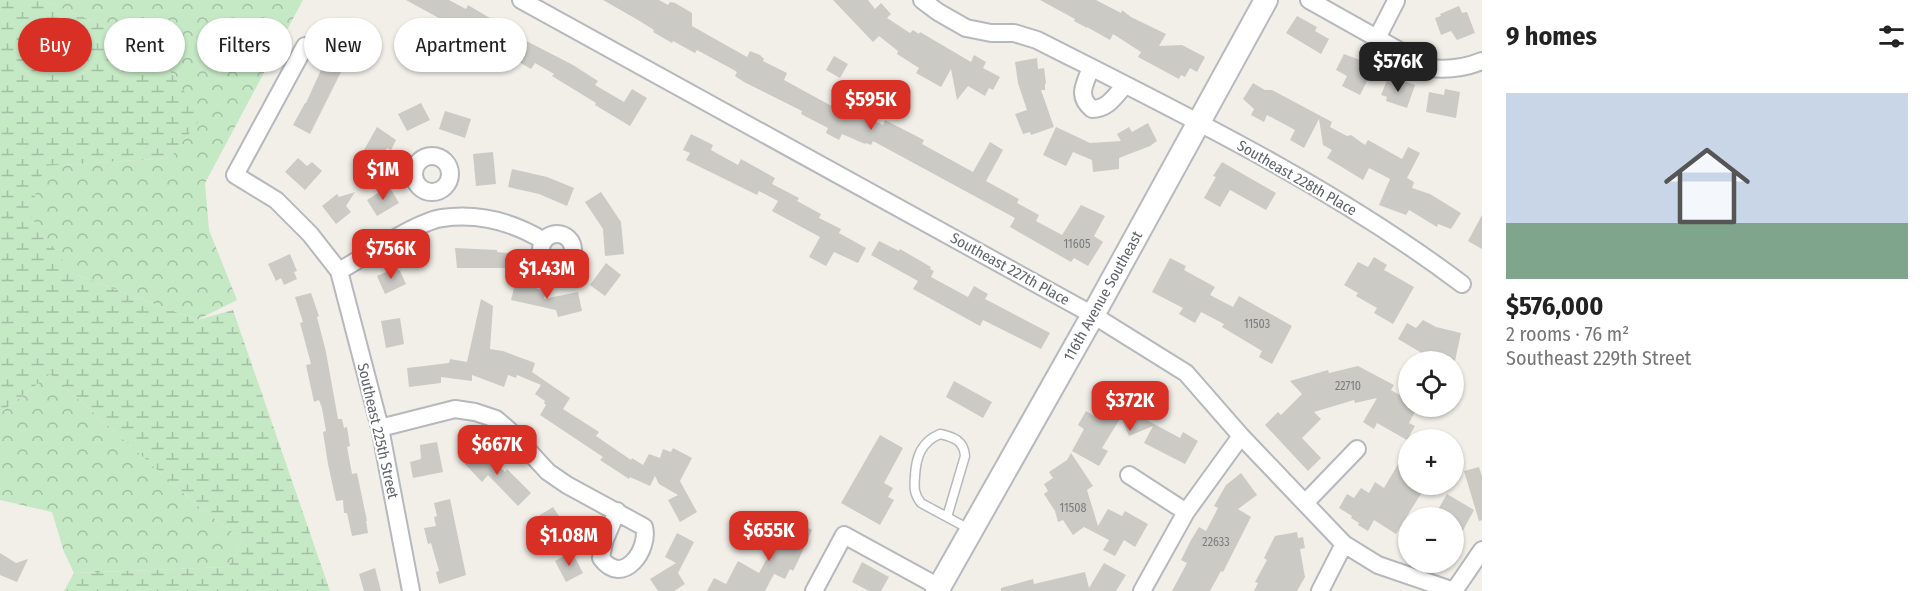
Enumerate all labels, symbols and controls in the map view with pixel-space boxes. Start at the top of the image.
chip: Buy [18,18,92,72]
chip: Rent [104,18,185,72]
chip: Filters [197,18,292,72]
chip: New [304,18,382,72]
chip: Apartment [394,18,527,72]
icon: filters [1875,20,1908,53]
text: 9 homes [1506,21,1597,52]
pin: $576K [1356,42,1440,93]
text: $576K [1373,49,1423,73]
pin: $595K [829,80,913,131]
text: $595K [845,87,897,111]
icon: home [1653,132,1761,240]
street label: Southeast 228th Place [1234,136,1360,220]
pin: $1M [354,150,412,201]
text: $1M [367,157,399,181]
street label: 116th Avenue Southeast [1060,228,1146,364]
pin: $756K [349,229,433,280]
street label: Southeast 227th Place [947,229,1073,309]
text: $756K [366,236,416,260]
house number: 11605 [1064,237,1091,251]
pin: $1.43M [498,249,596,300]
text: $1.43M [519,256,575,280]
text: $576,000 [1506,291,1603,322]
house number: 11503 [1244,317,1270,331]
text: 2 rooms · 76 m² [1506,322,1629,346]
text: Southeast 229th Street [1506,346,1691,370]
map controls [1398,351,1464,573]
button: locate [1398,351,1464,417]
street label: Southeast 225th Street [354,361,402,501]
house number: 22710 [1335,379,1361,393]
pin: $372K [1088,381,1172,432]
text: $372K [1106,388,1154,412]
pin: $667K [455,425,539,476]
button: + [1398,429,1464,495]
text: $667K [472,432,522,456]
house number: 11508 [1060,501,1086,515]
button: − [1398,507,1464,573]
pin: $655K [727,511,811,562]
pin: $1.08M [520,516,618,567]
text: $655K [743,518,795,542]
text: $1.08M [540,523,598,547]
house number: 22633 [1202,535,1230,549]

